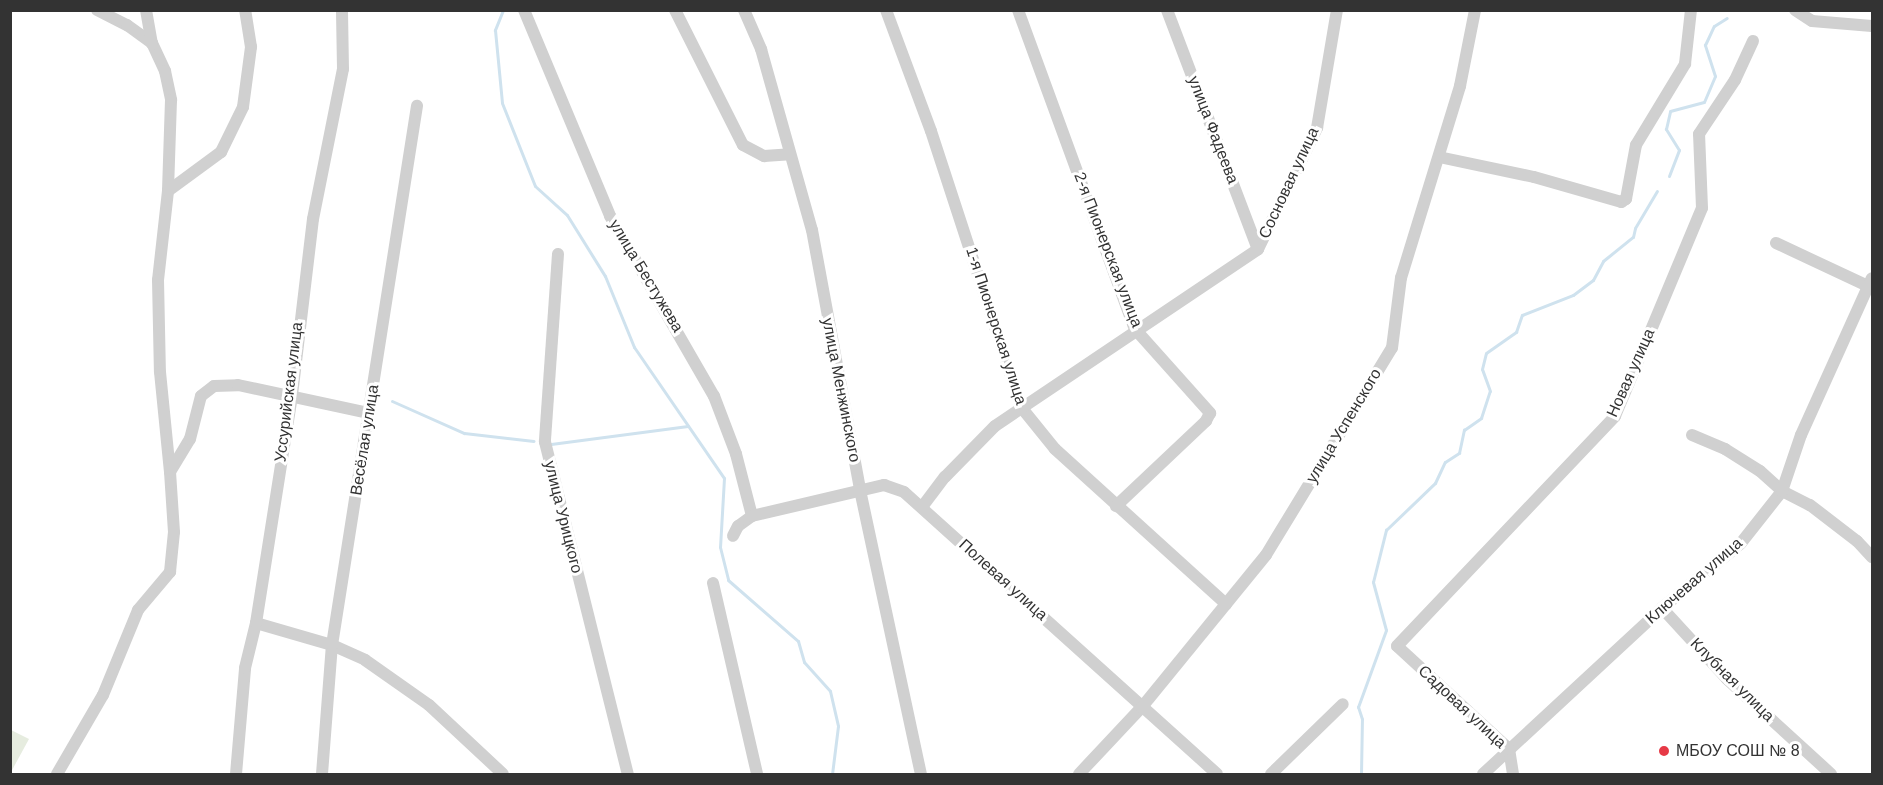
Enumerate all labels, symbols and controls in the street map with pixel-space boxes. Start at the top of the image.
street label: улица Фадеева [1184,73,1242,187]
street label: Сосновая улица [1255,124,1323,242]
street label: 2-я Пионерская улица [1070,170,1146,330]
street label: улица Бестужева [605,216,687,336]
street label: 1-я Пионерская улица [961,245,1031,407]
street label: улица Менжинского [818,316,864,464]
street label: Уссурийская улица [271,321,307,463]
street label: Новая улица [1603,326,1659,420]
street label: улица Успенского [1302,365,1386,487]
street label: Весёлая улица [347,383,383,497]
street label: улица Урицкого [540,459,586,575]
street label: Ключевая улица [1642,534,1746,628]
street label: Полевая улица [955,535,1051,625]
street label: Клубная улица [1686,634,1778,726]
street label: Садовая улица [1414,661,1510,753]
place label: МБОУ СОШ № 8 [1676,741,1800,761]
marker: МБОУ СОШ № 8 [1657,744,1671,758]

